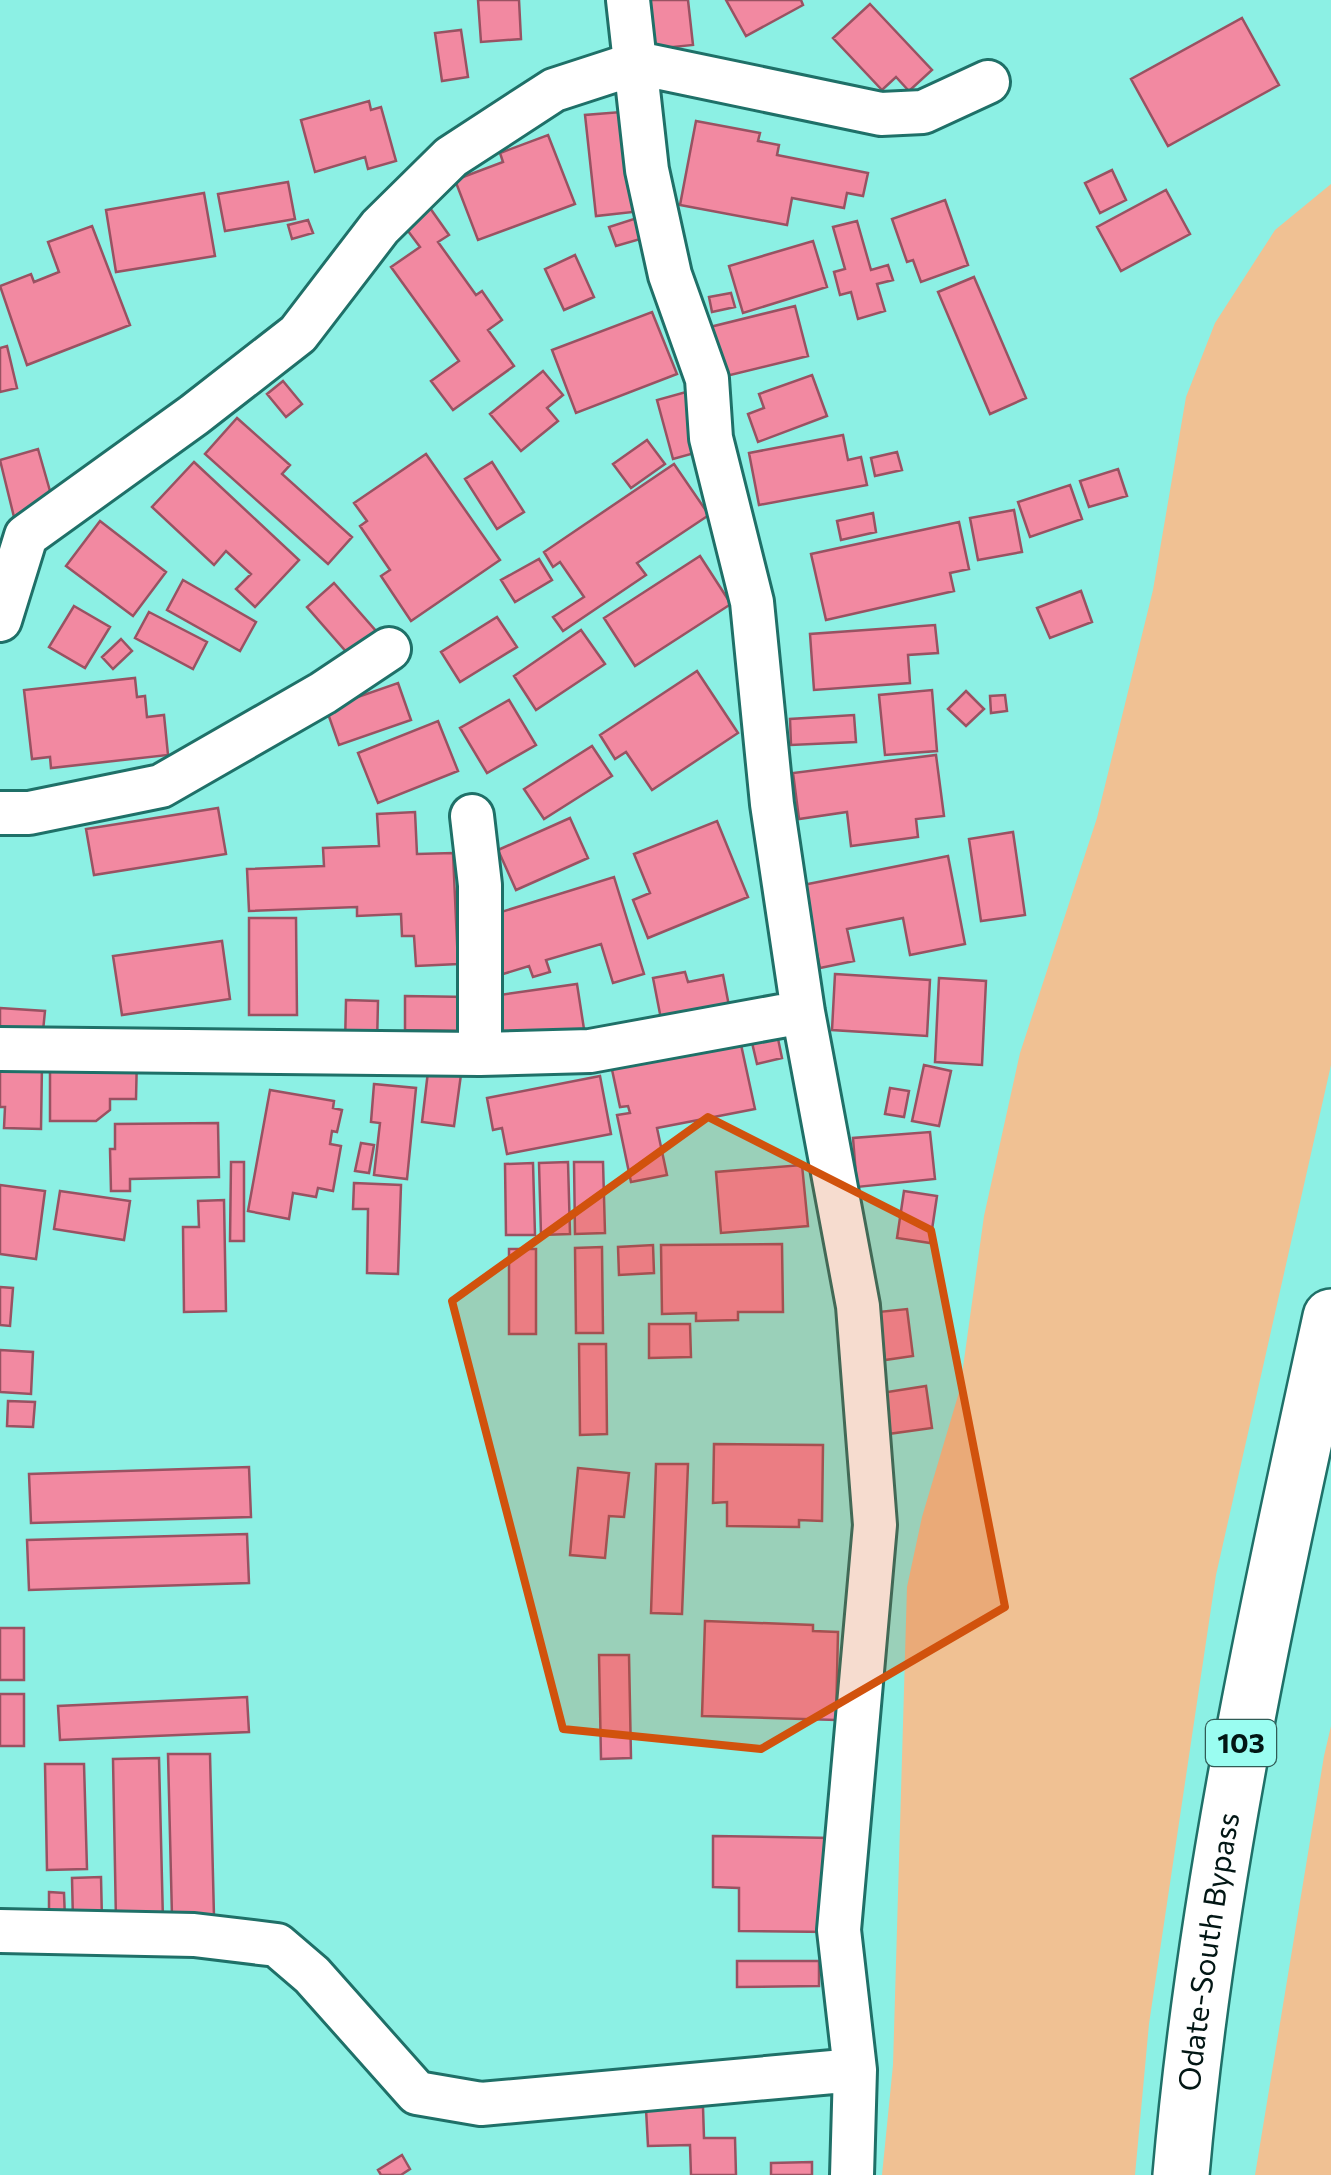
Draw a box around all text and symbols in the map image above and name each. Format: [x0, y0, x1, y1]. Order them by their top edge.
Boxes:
road number: 103 [1206, 1720, 1276, 1766]
street label: Odate-South Bypass [1168, 1809, 1245, 2093]

